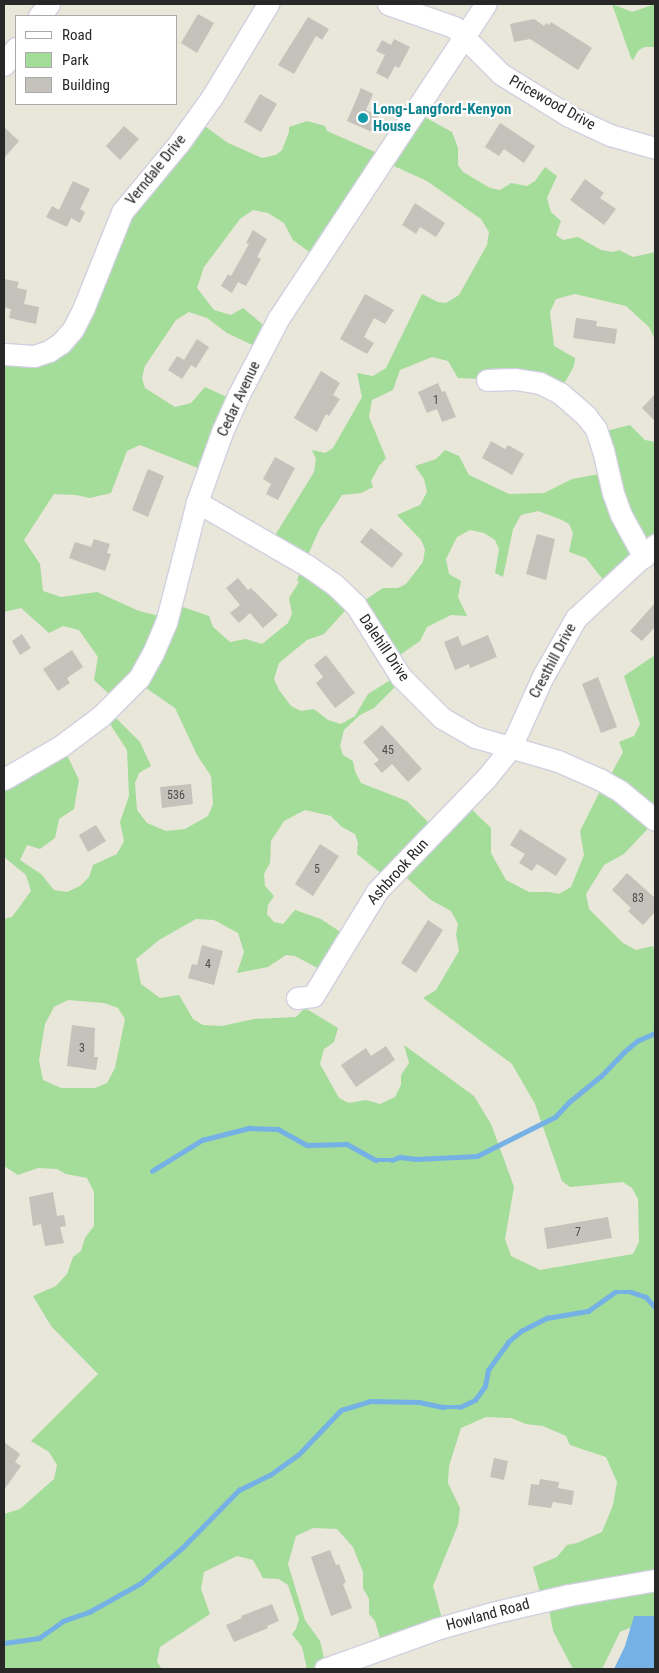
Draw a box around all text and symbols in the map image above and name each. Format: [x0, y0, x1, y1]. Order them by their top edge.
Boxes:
legend [15, 15, 178, 105]
text: Road [62, 26, 92, 44]
text: Park [62, 51, 89, 69]
street label: Pricewood Drive [506, 72, 598, 134]
text: Building [62, 76, 110, 94]
place label: Long-Langford-Kenyon House [373, 100, 511, 135]
marker: Long-Langford-Kenyon House [357, 112, 369, 124]
street label: Verndale Drive [122, 131, 190, 209]
street label: Cedar Avenue [214, 358, 264, 440]
house number: 1 [433, 394, 439, 408]
street label: Dalehill Drive [355, 611, 413, 685]
street label: Cresthill Drive [526, 620, 580, 702]
house number: 45 [382, 744, 394, 758]
house number: 536 [167, 789, 185, 803]
street label: Ashbrook Run [364, 835, 432, 909]
house number: 5 [314, 863, 320, 877]
house number: 83 [632, 892, 644, 906]
house number: 4 [205, 958, 211, 972]
house number: 3 [79, 1042, 85, 1056]
house number: 7 [575, 1226, 581, 1240]
street label: Howland Road [444, 1595, 532, 1635]

